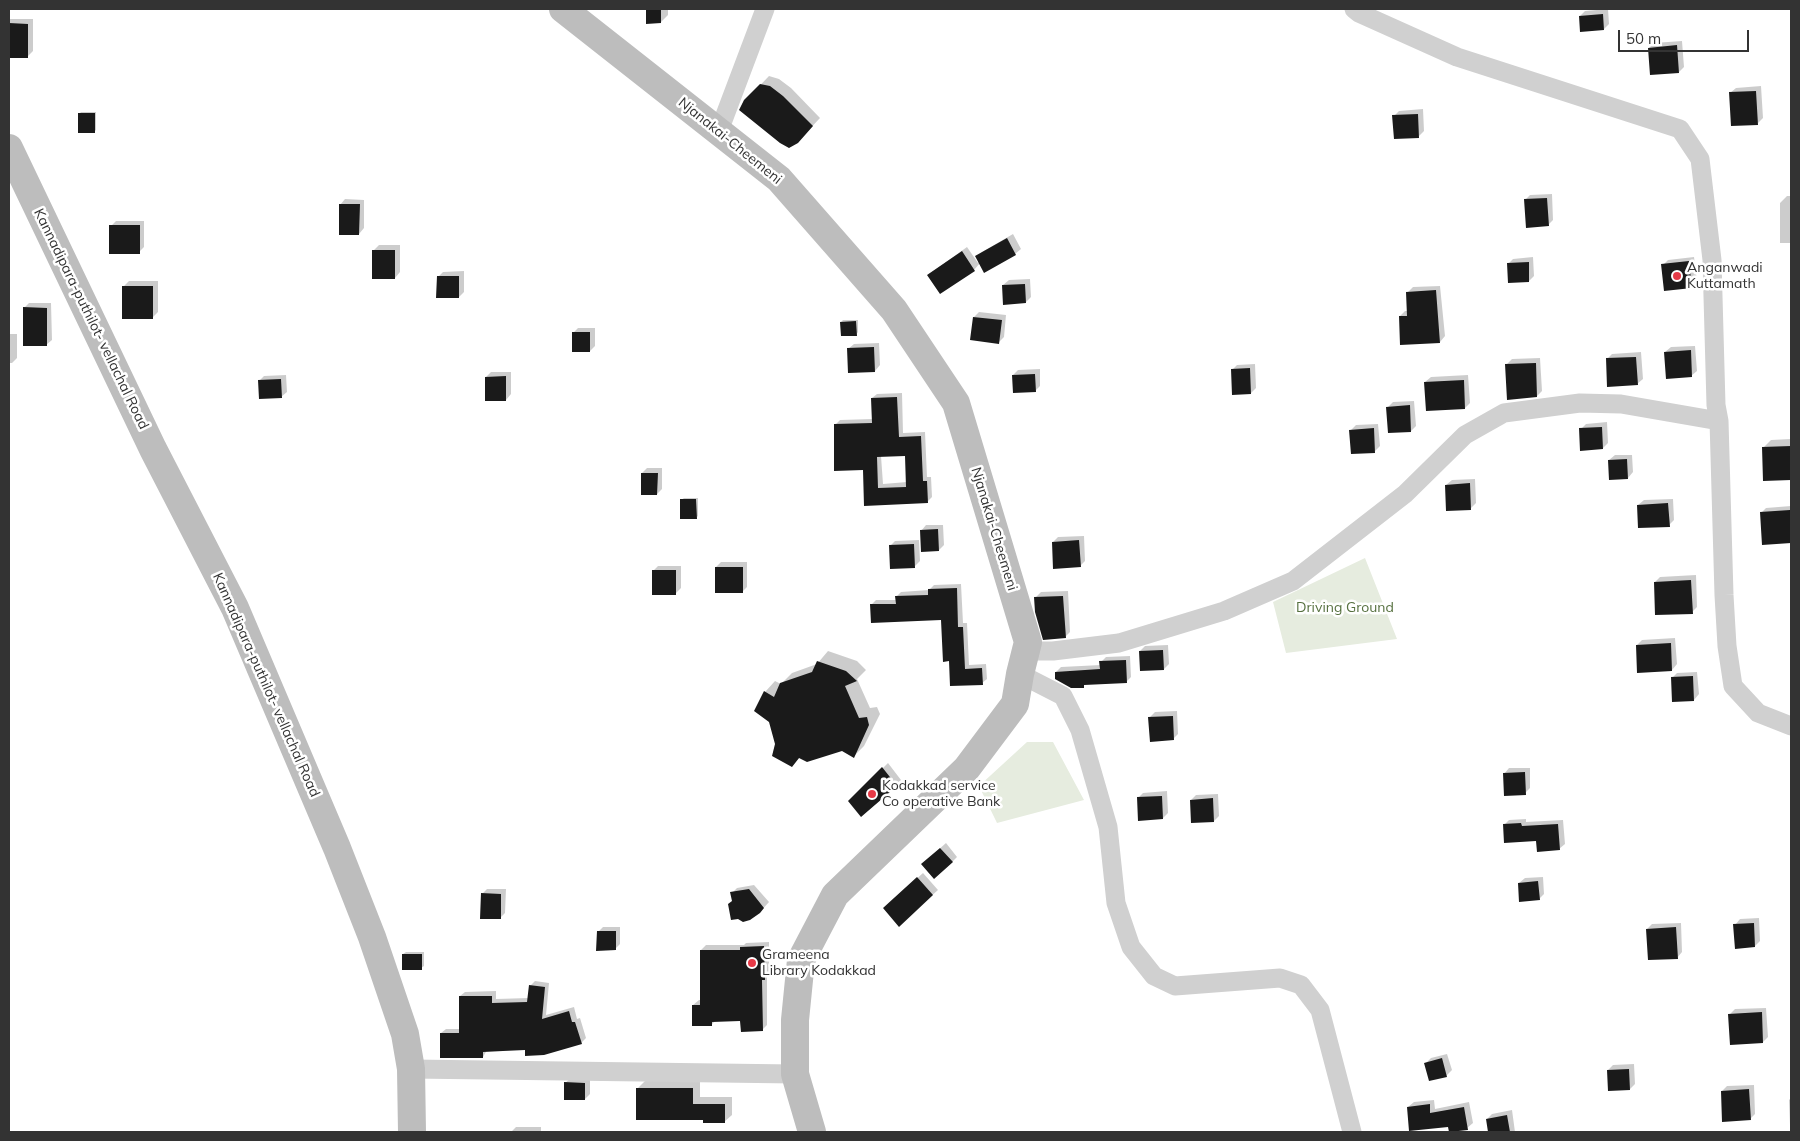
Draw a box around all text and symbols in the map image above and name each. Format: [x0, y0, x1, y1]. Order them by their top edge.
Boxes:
scale bar [1620, 20, 1751, 52]
text: 50 m [1626, 29, 1661, 48]
street label: Njanakai-Cheemeni [675, 94, 785, 188]
street label: Kannadipara-puthilot- vellachal Road [30, 206, 152, 432]
place label: Anganwadi Kuttamath [1687, 260, 1763, 292]
marker: Anganwadi Kuttamath [1671, 270, 1683, 282]
street label: Njanakai-Cheemeni [967, 465, 1021, 593]
street label: Kannadipara-puthilot- vellachal Road [209, 570, 323, 800]
park label: Driving Ground [1296, 600, 1394, 616]
place label: Kodakkad service Co operative Bank [882, 778, 1000, 810]
marker: Kodakkad service Co operative Bank [866, 788, 878, 800]
place label: Grameena Library Kodakkad [762, 947, 876, 980]
marker: Grameena Library Kodakkad [746, 957, 758, 969]

